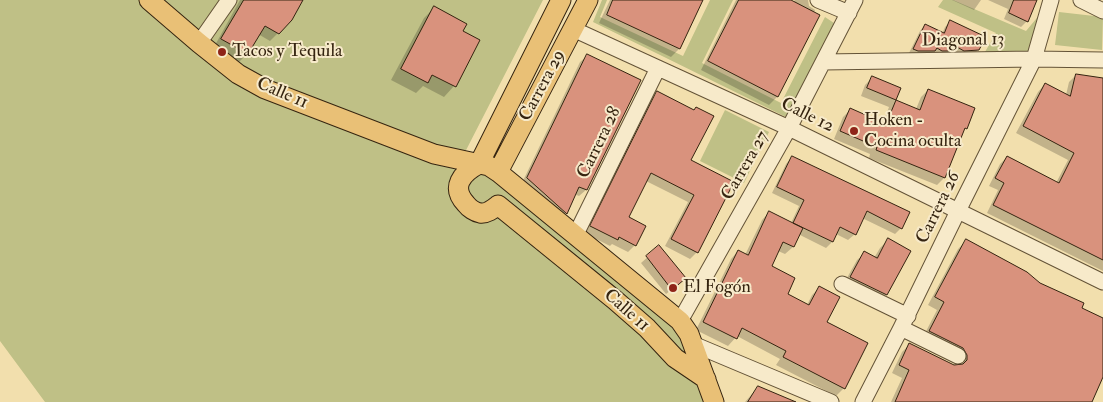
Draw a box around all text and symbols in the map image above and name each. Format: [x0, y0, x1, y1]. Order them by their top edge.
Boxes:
street label: Diagonal 13 [921, 29, 1005, 53]
place label: Tacos y Tequila [232, 41, 342, 63]
marker: Tacos y Tequila [216, 46, 228, 58]
street label: Carrera 29 [515, 47, 571, 125]
street label: Calle 11 [253, 74, 311, 114]
street label: Calle 12 [777, 94, 837, 138]
street label: Carrera 28 [573, 104, 627, 182]
place label: Hoken - Cocina oculta [864, 110, 961, 152]
marker: Hoken - Cocina oculta [848, 125, 860, 137]
street label: Carrera 27 [717, 127, 775, 205]
street label: Carrera 26 [912, 168, 966, 248]
place label: El Fogón [683, 277, 751, 299]
marker: El Fogón [667, 282, 679, 294]
street label: Calle 11 [599, 285, 653, 337]

